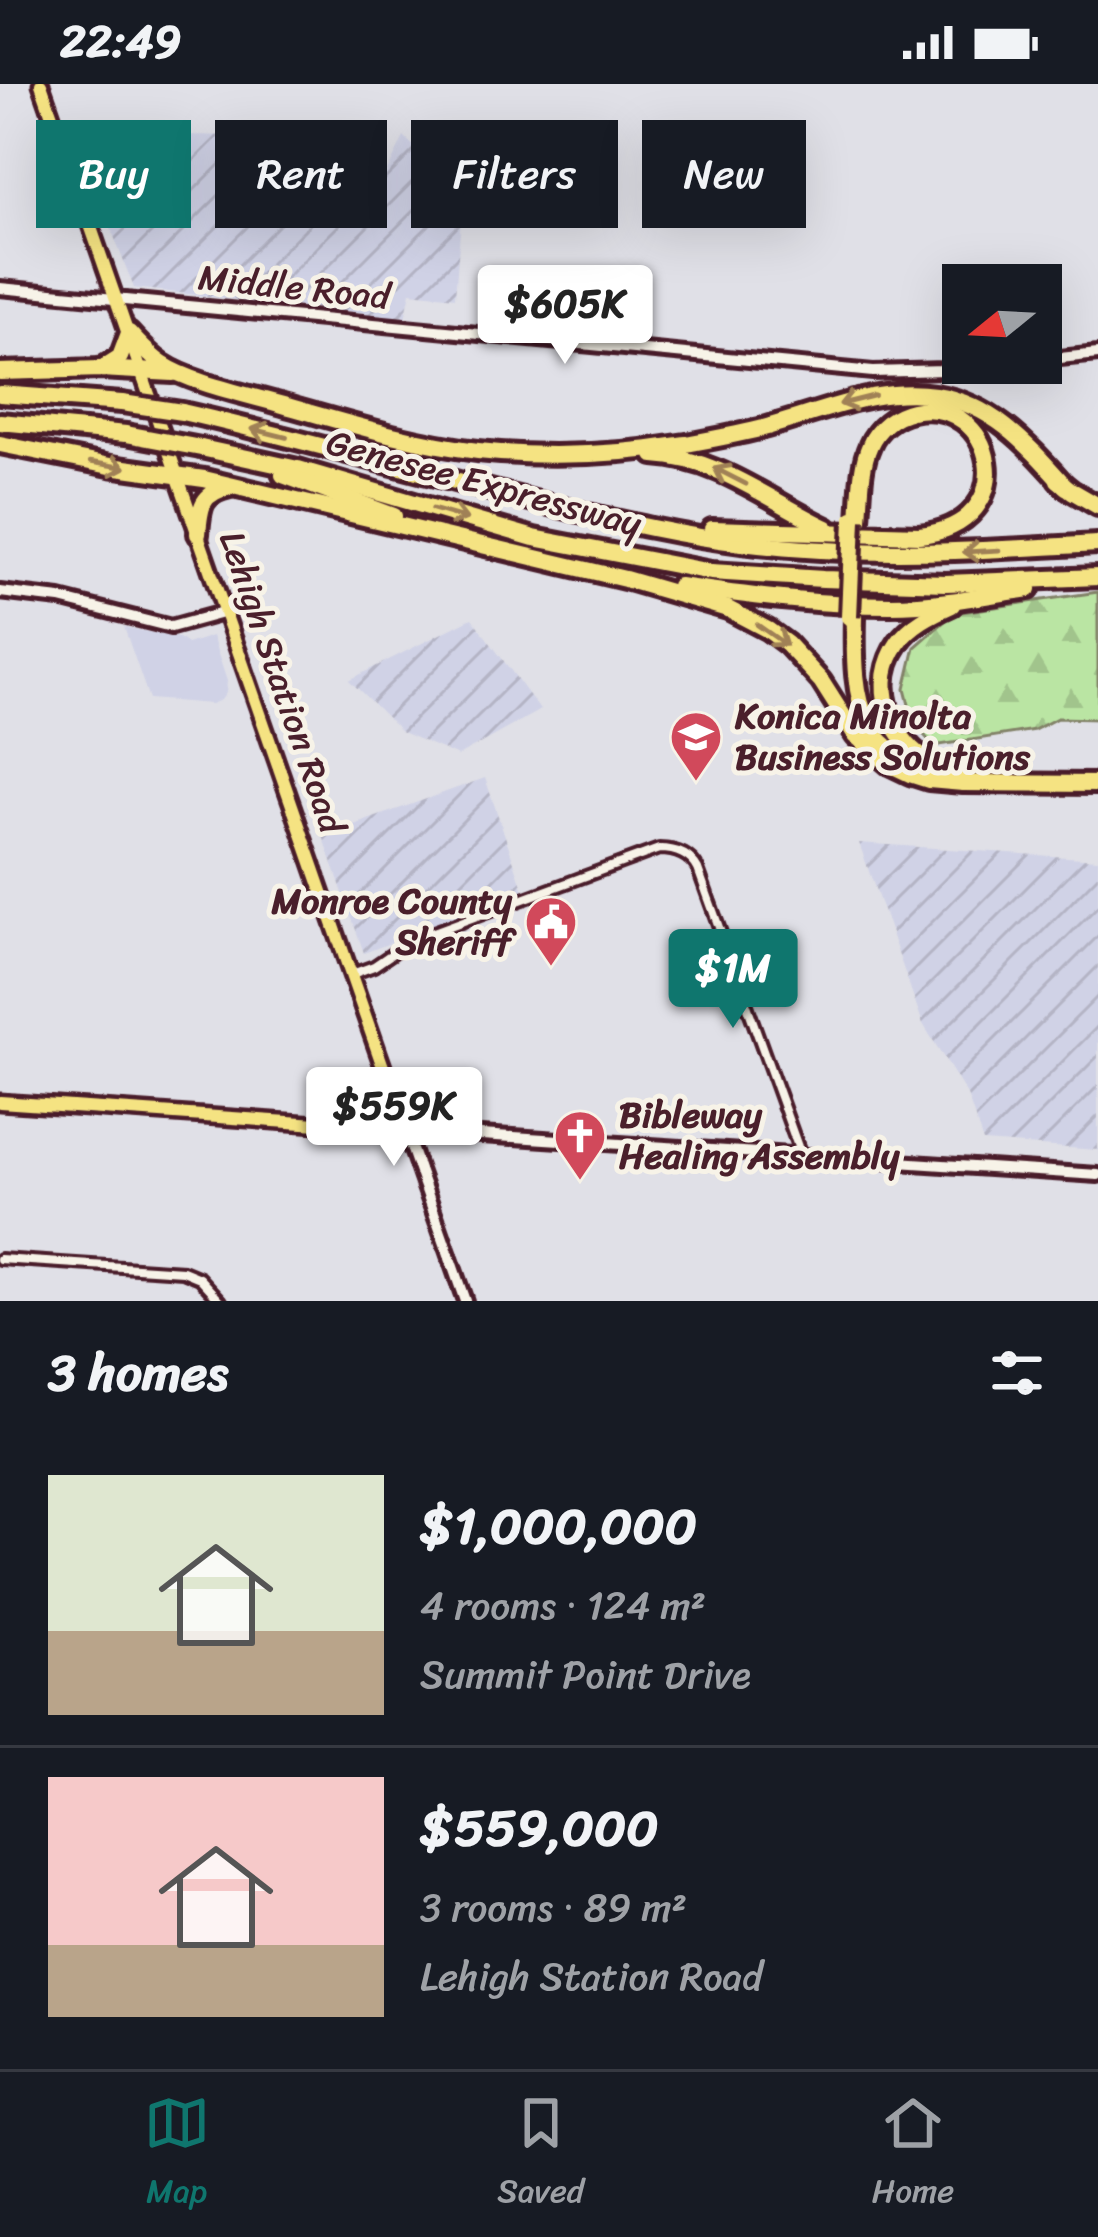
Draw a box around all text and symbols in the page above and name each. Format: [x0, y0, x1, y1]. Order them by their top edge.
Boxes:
text: 22:49 [60, 2, 181, 82]
chip: Buy [36, 120, 191, 228]
chip: Rent [215, 120, 387, 228]
chip: Filters [411, 120, 618, 228]
chip: New [642, 120, 806, 228]
street label: Middle Road [195, 245, 396, 329]
north arrow [942, 264, 1062, 384]
map controls [942, 264, 1062, 384]
pin: $605K [481, 265, 649, 367]
text: $605K [505, 269, 625, 338]
one-way arrow [839, 391, 877, 413]
street label: Genesee Expressway [319, 410, 649, 556]
one-way arrow [250, 420, 288, 442]
one-way arrow [87, 455, 126, 478]
one-way arrow [713, 464, 748, 487]
one-way arrow [430, 504, 468, 526]
street label: Lehigh Station Road [200, 522, 365, 845]
one-way arrow [962, 540, 1001, 563]
one-way arrow [755, 622, 788, 647]
place label: Konica Minolta Business Solutions [734, 684, 1031, 789]
school or university icon: Konica Minolta Business Solutions [668, 709, 724, 783]
place label: Monroe County Sheriff [271, 869, 517, 974]
public building icon: Monroe County Sheriff [523, 894, 579, 968]
pin: $1M [675, 929, 791, 1031]
text: $1M [696, 933, 770, 1002]
pin: $559K [310, 1067, 478, 1169]
text: $559K [333, 1071, 455, 1140]
place label: Bibleway Healing Assembly [619, 1083, 900, 1188]
church icon: Bibleway Healing Assembly [552, 1108, 608, 1182]
text: 3 homes [48, 1328, 228, 1418]
icon: filters [984, 1340, 1050, 1406]
text: $1,000,000 [420, 1481, 697, 1571]
icon: home [144, 1523, 288, 1667]
text: 4 rooms · 124 m² [420, 1571, 706, 1640]
text: Summit Point Drive [420, 1640, 751, 1709]
text: $559,000 [420, 1783, 658, 1873]
icon: home [144, 1825, 288, 1969]
text: 3 rooms · 89 m² [420, 1873, 687, 1942]
text: Lehigh Station Road [420, 1942, 763, 2011]
tab: Map [144, 2090, 210, 2220]
tab: Saved [497, 2090, 584, 2220]
tab: Home [872, 2090, 954, 2220]

